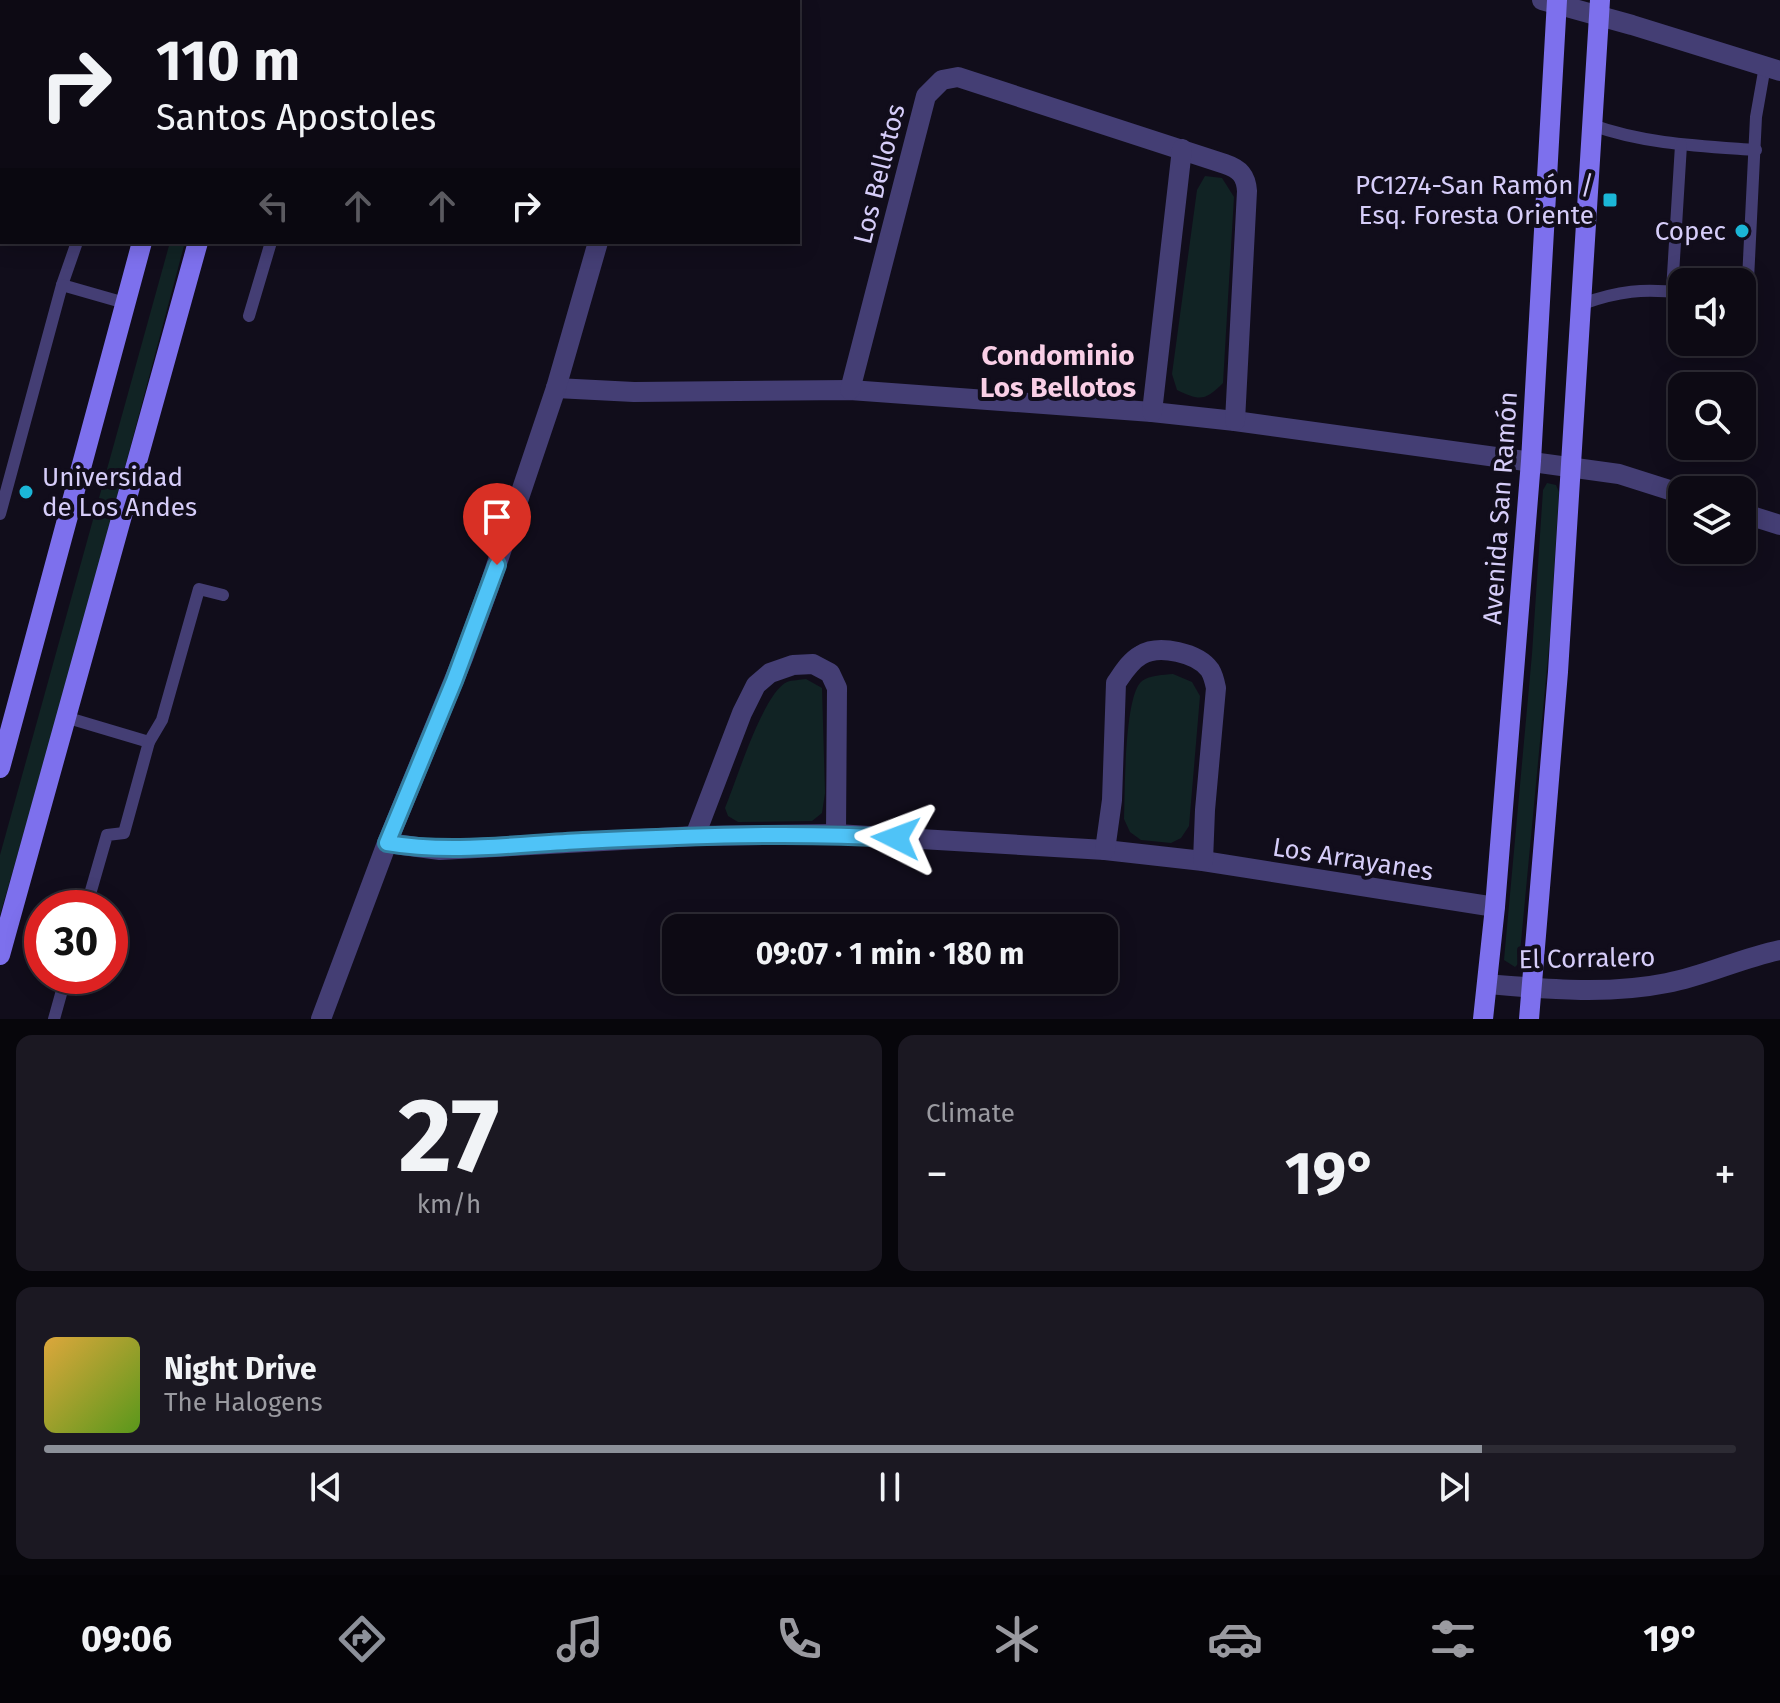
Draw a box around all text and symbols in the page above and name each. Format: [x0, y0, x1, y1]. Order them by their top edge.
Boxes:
text: 110 m [156, 28, 300, 95]
icon: right [24, 32, 128, 136]
text: Santos Apostoles [156, 96, 436, 140]
street label: Los Bellotos [847, 101, 912, 247]
place label: PC1274-San Ramón / Esq. Foresta Oriente [1355, 170, 1594, 231]
icon: left [252, 184, 296, 228]
icon: ahead [336, 184, 380, 228]
icon: ahead [420, 184, 464, 228]
icon: right [504, 184, 548, 228]
marker: PC1274-San Ramón / Esq. Foresta Oriente [1601, 191, 1619, 209]
place label: Copec [1655, 216, 1726, 247]
marker: Copec [1733, 222, 1751, 240]
map controls [1668, 268, 1756, 564]
button: sound [1668, 268, 1756, 356]
district label: Condominio Los Bellotos [980, 339, 1136, 404]
button: search [1668, 372, 1756, 460]
street label: Avenida San Ramón [1477, 390, 1524, 626]
place label: Universidad de Los Andes [42, 462, 197, 523]
button: layers [1668, 476, 1756, 564]
marker: Universidad de Los Andes [17, 483, 35, 501]
pin [463, 483, 531, 565]
icon: arrive [475, 495, 519, 539]
position arrow [854, 796, 938, 880]
street label: Los Arrayanes [1270, 831, 1436, 888]
speed limit sign: 30 [24, 890, 128, 994]
text: 09:07 · 1 min · 180 m [756, 936, 1024, 972]
street label: El Corralero [1518, 942, 1656, 975]
text: 27 [398, 1074, 500, 1199]
text: Climate [926, 1098, 1015, 1129]
text: 19° [1285, 1138, 1377, 1210]
text: − [926, 1148, 948, 1201]
text: + [1714, 1148, 1736, 1201]
text: km/h [417, 1189, 481, 1220]
text: Night Drive [164, 1351, 317, 1387]
text: The Halogens [164, 1387, 323, 1418]
icon: previous [304, 1465, 348, 1509]
icon: pause [868, 1465, 912, 1509]
icon: next [1432, 1465, 1476, 1509]
icon: directions [334, 1611, 390, 1667]
icon: music [552, 1611, 608, 1667]
icon: phone [771, 1611, 827, 1667]
icon: climate [989, 1611, 1045, 1667]
icon: car [1207, 1611, 1263, 1667]
icon: filters [1425, 1611, 1481, 1667]
text: 09:06 [81, 1617, 172, 1661]
text: 19° [1643, 1617, 1699, 1661]

